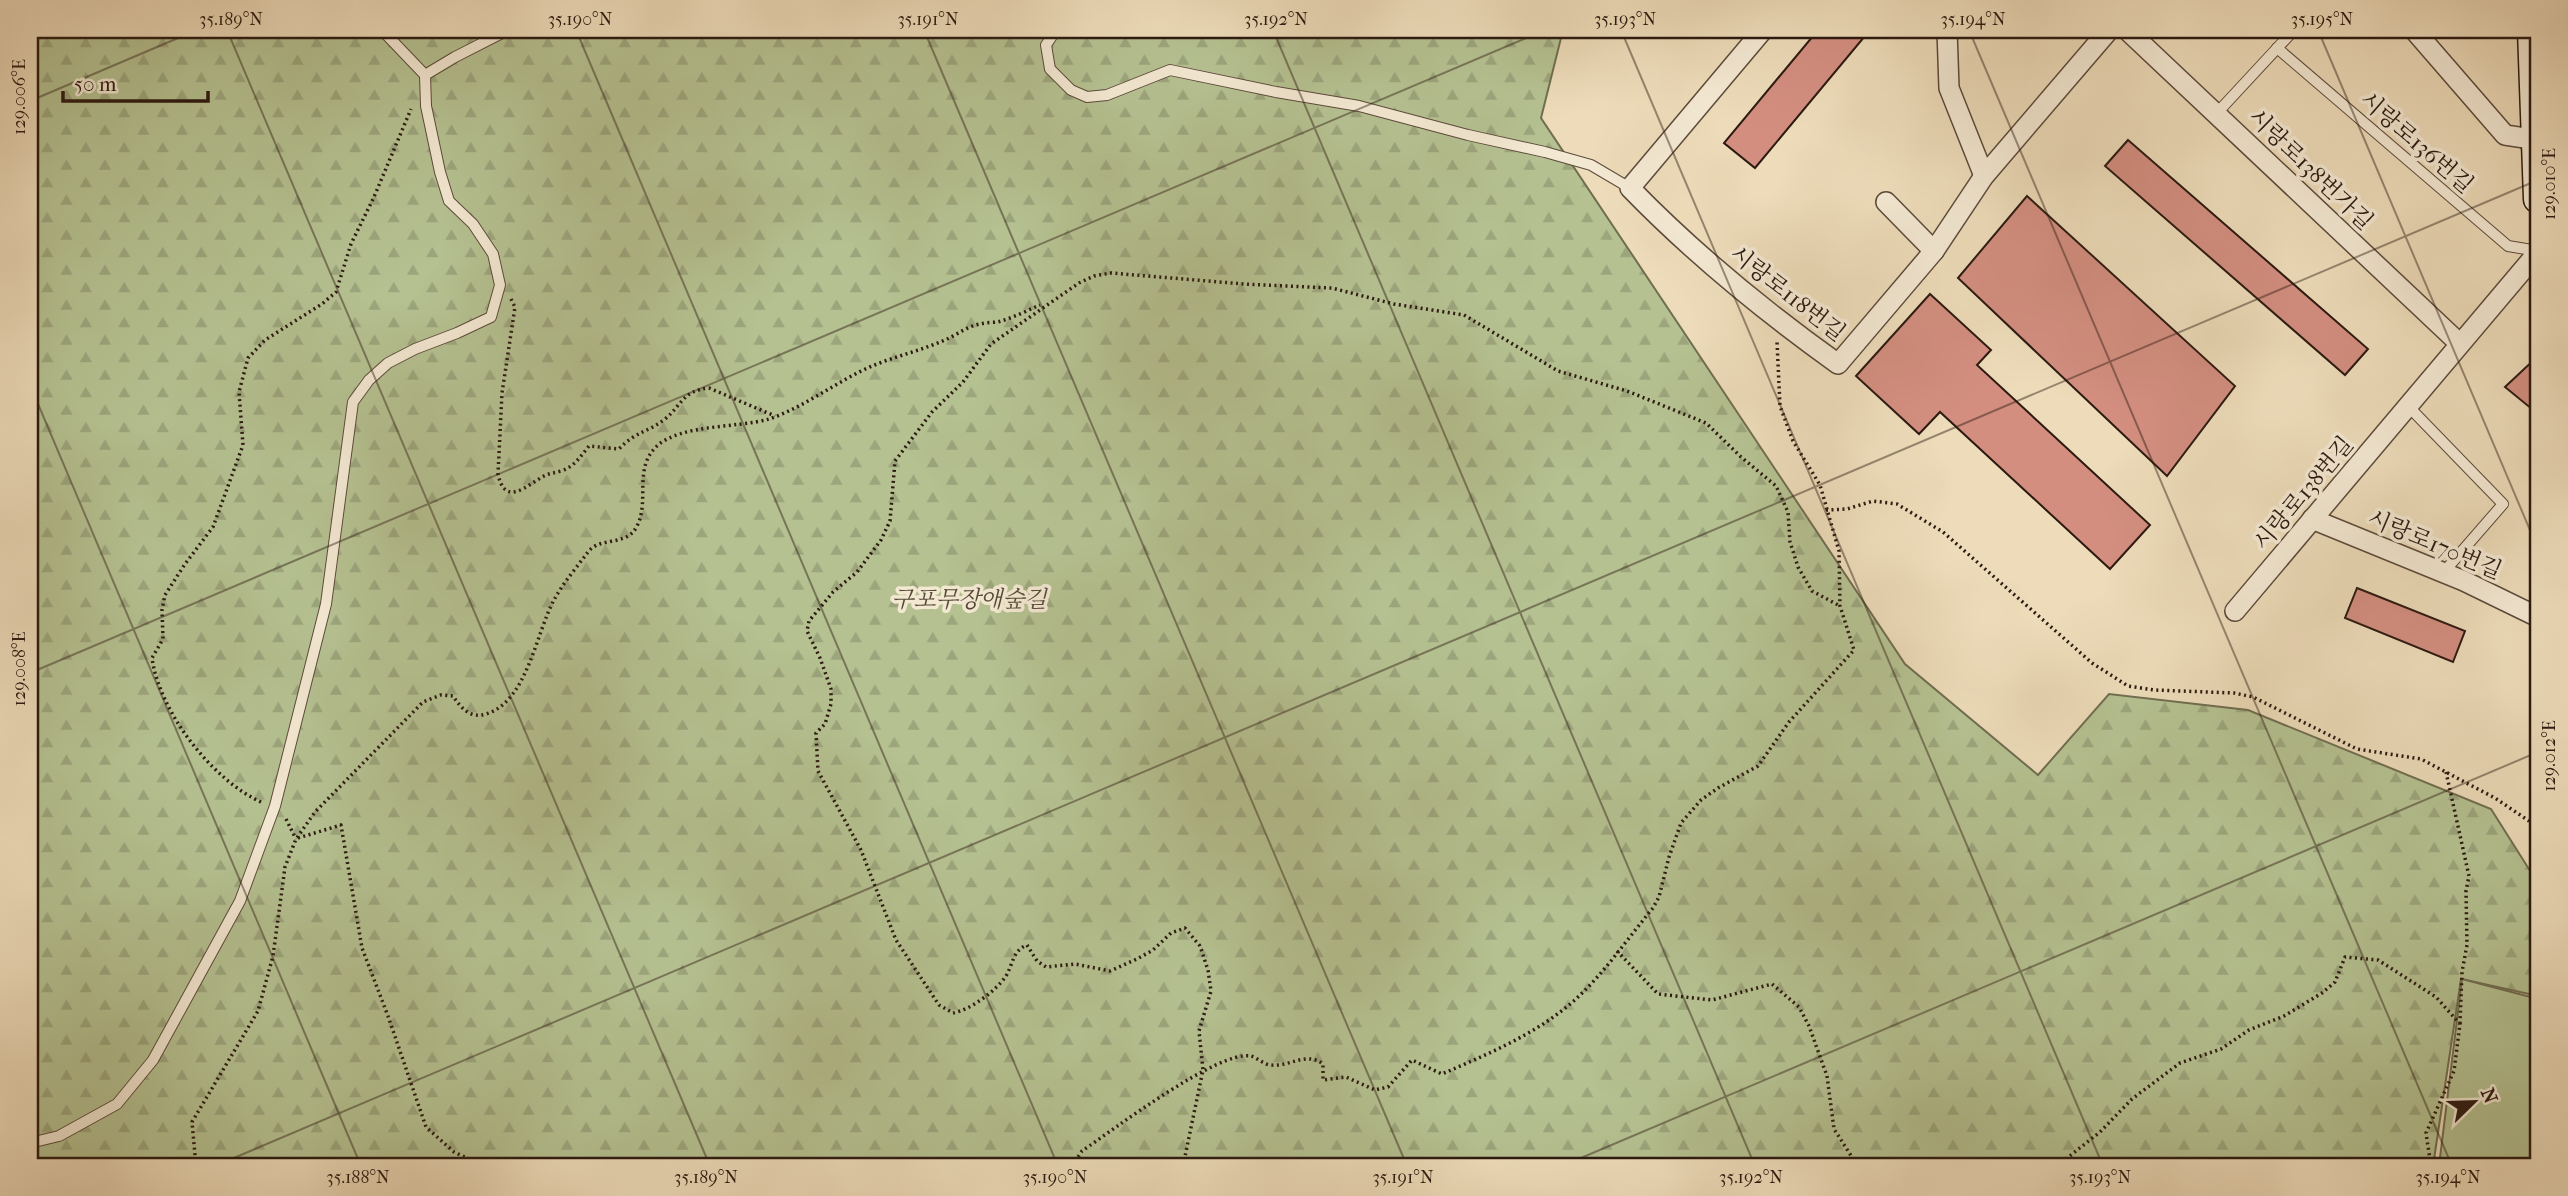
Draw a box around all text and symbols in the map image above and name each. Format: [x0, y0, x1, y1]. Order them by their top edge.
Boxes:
text: 35.189°N [199, 9, 263, 30]
text: 35.190°N [548, 9, 613, 30]
text: 35.191°N [897, 9, 959, 30]
text: 35.192°N [1244, 9, 1308, 30]
text: 35.193°N [1594, 9, 1656, 30]
text: 35.194°N [1940, 9, 2006, 30]
text: 35.195°N [2291, 9, 2354, 30]
text: 129.006°E [9, 59, 30, 135]
scale bar [63, 60, 208, 104]
text: 50 m [74, 72, 117, 96]
street label: 시랑로136번길 [2355, 86, 2479, 199]
street label: 시랑로138번가길 [2243, 103, 2378, 236]
text: 129.010°E [2539, 148, 2560, 220]
street label: 시랑로118번길 [1725, 240, 1851, 347]
street label: 시랑로138번길 [2248, 431, 2359, 556]
street label: 시랑로170번길 [2364, 504, 2506, 585]
park label: 구포무장애숲길 [891, 586, 1049, 613]
text: 129.008°E [9, 631, 30, 707]
text: 129.012°E [2539, 720, 2560, 792]
north arrow [2438, 1066, 2508, 1136]
text: N [2476, 1085, 2502, 1107]
text: 35.188°N [326, 1167, 390, 1188]
text: 35.189°N [674, 1167, 738, 1188]
text: 35.190°N [1023, 1167, 1088, 1188]
text: 35.191°N [1372, 1167, 1434, 1188]
text: 35.192°N [1719, 1167, 1783, 1188]
text: 35.193°N [2069, 1167, 2131, 1188]
text: 35.194°N [2415, 1167, 2481, 1188]

